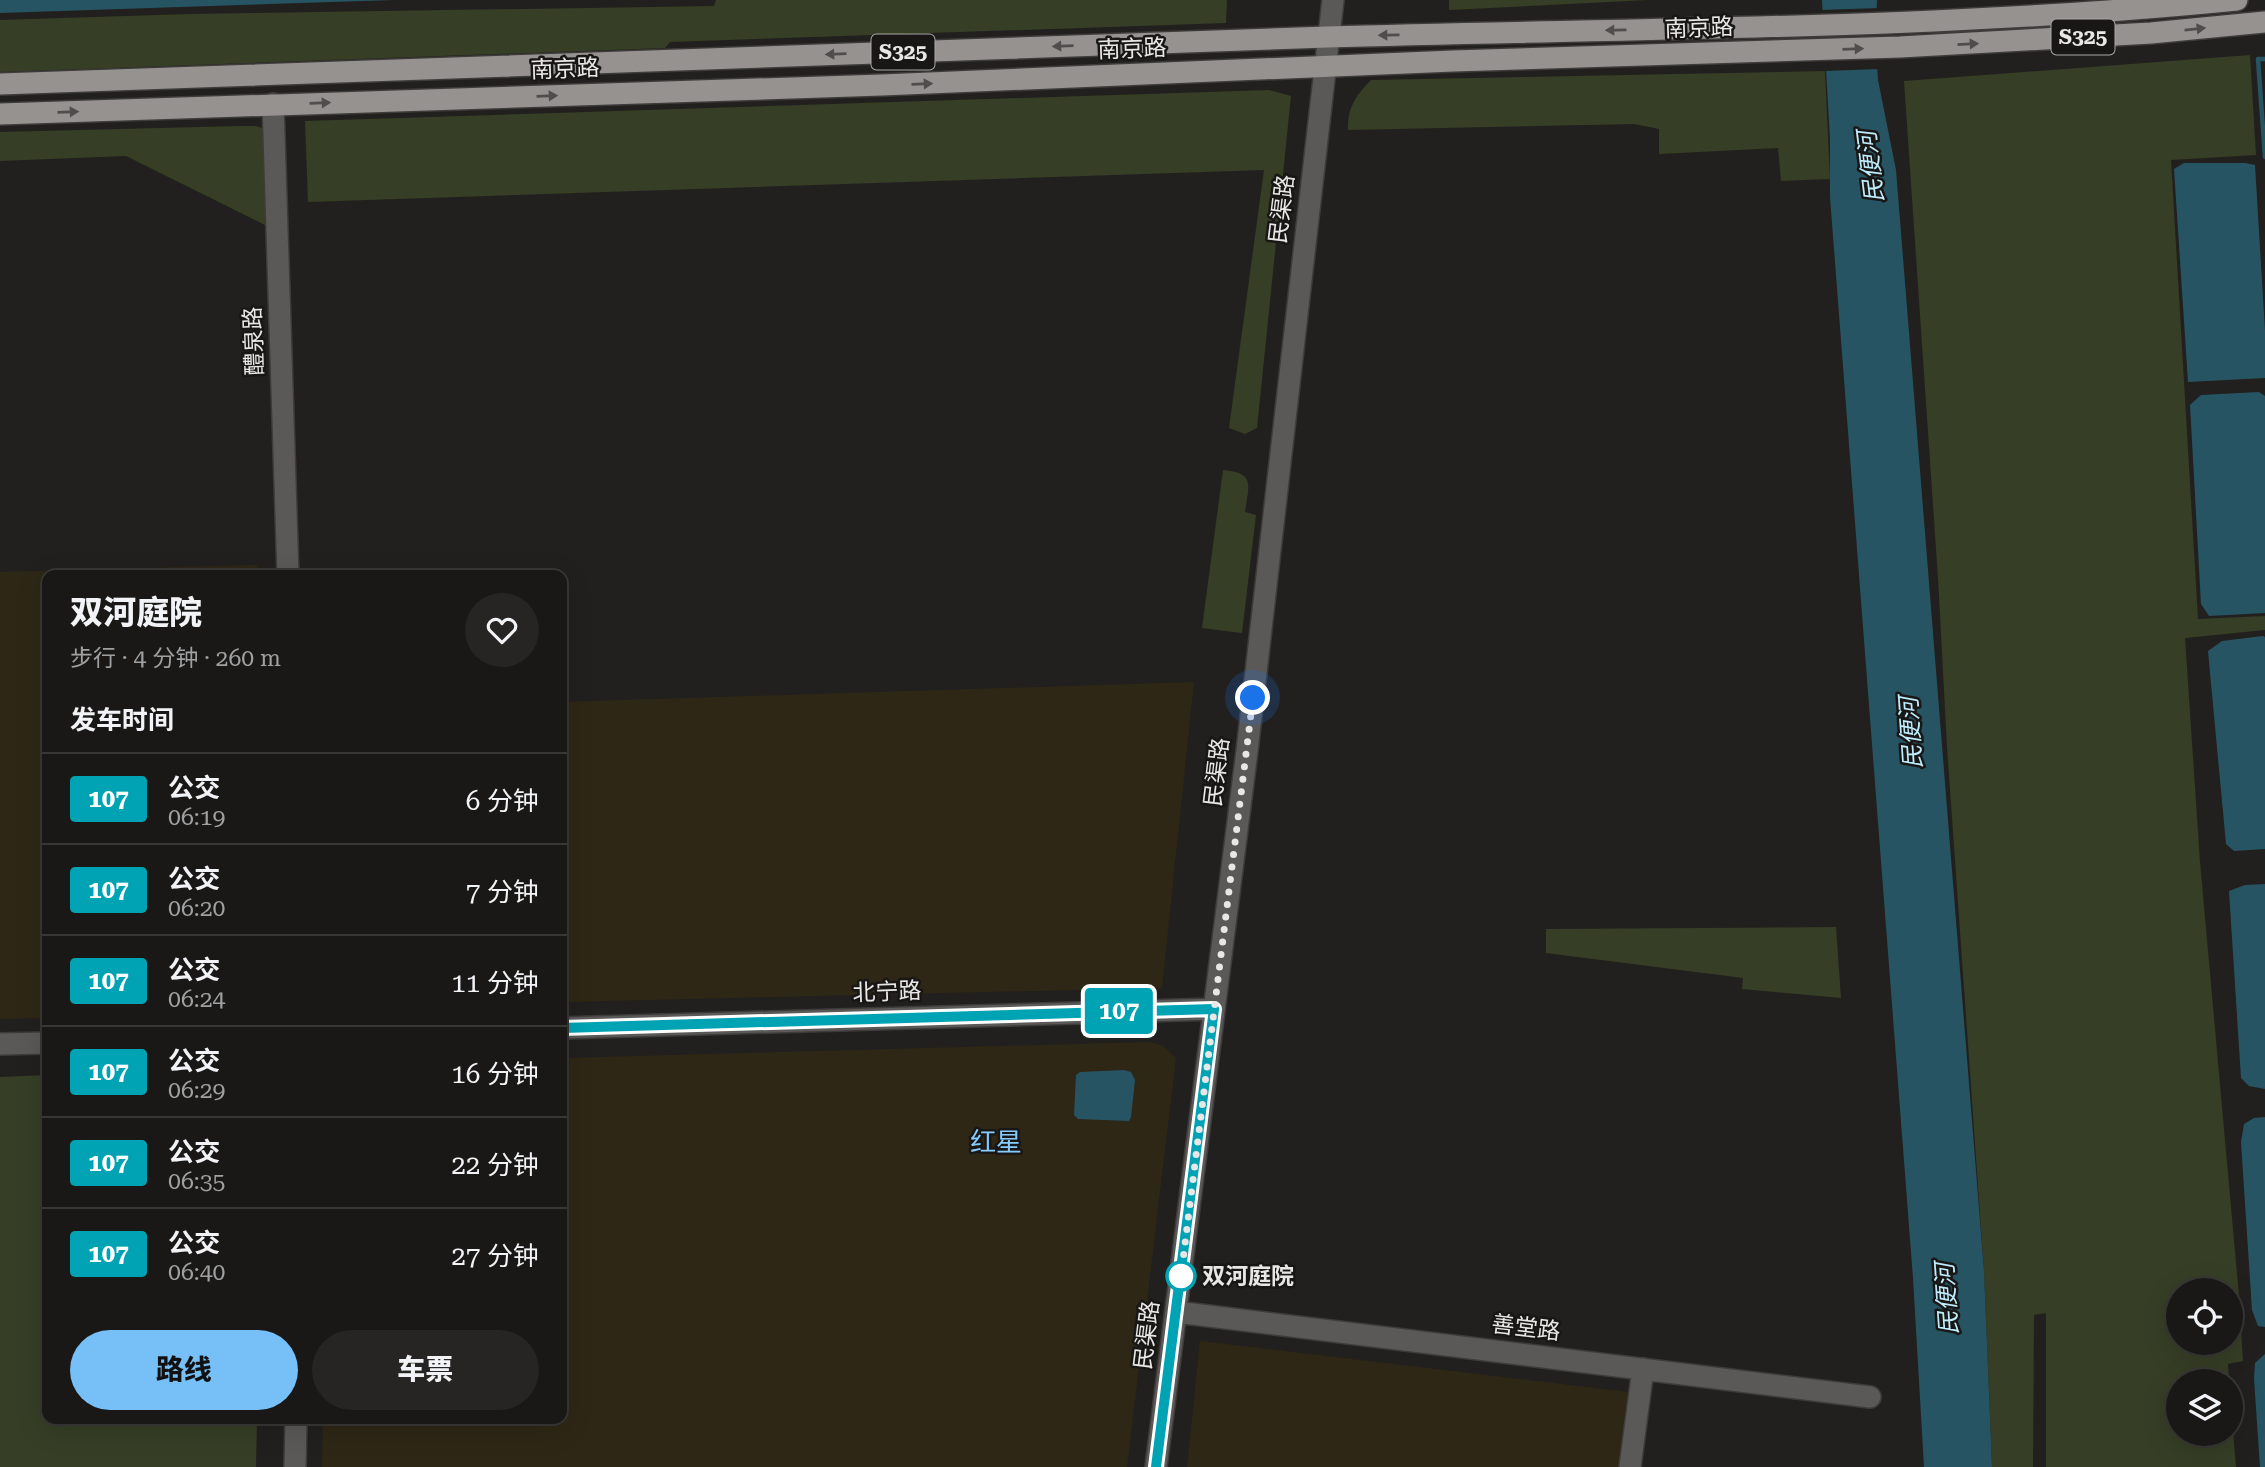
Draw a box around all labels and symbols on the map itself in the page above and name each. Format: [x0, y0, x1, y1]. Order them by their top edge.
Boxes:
street label: 南京路 [1664, 13, 1734, 43]
road number: S325 [2052, 20, 2114, 54]
one-way arrow [2184, 23, 2206, 34]
one-way arrow [1605, 24, 1627, 36]
one-way arrow [1378, 30, 1400, 41]
road number: S325 [872, 34, 934, 70]
street label: 南京路 [1097, 34, 1167, 64]
one-way arrow [1957, 38, 1979, 49]
one-way arrow [1052, 41, 1074, 52]
one-way arrow [1842, 44, 1864, 55]
one-way arrow [825, 49, 847, 60]
street label: 南京路 [530, 54, 600, 84]
one-way arrow [911, 78, 933, 89]
one-way arrow [537, 90, 559, 101]
one-way arrow [309, 97, 331, 109]
one-way arrow [57, 106, 79, 118]
water label: 民便河 [1852, 126, 1889, 204]
street label: 民渠路 [1264, 173, 1300, 245]
street label: 醴泉路 [239, 306, 269, 376]
your location [1235, 680, 1270, 715]
water label: 民便河 [1894, 692, 1927, 770]
street label: 民渠路 [1199, 736, 1235, 808]
street label: 北宁路 [852, 977, 922, 1007]
line badge: 107 [1079, 988, 1159, 1034]
district label: 红星 [970, 1127, 1022, 1157]
water label: 民便河 [1930, 1258, 1963, 1336]
marker: 双河庭院 [1166, 1261, 1196, 1291]
place label: 双河庭院 [1202, 1263, 1294, 1290]
street label: 民渠路 [1129, 1299, 1165, 1371]
street label: 善堂路 [1490, 1310, 1562, 1346]

